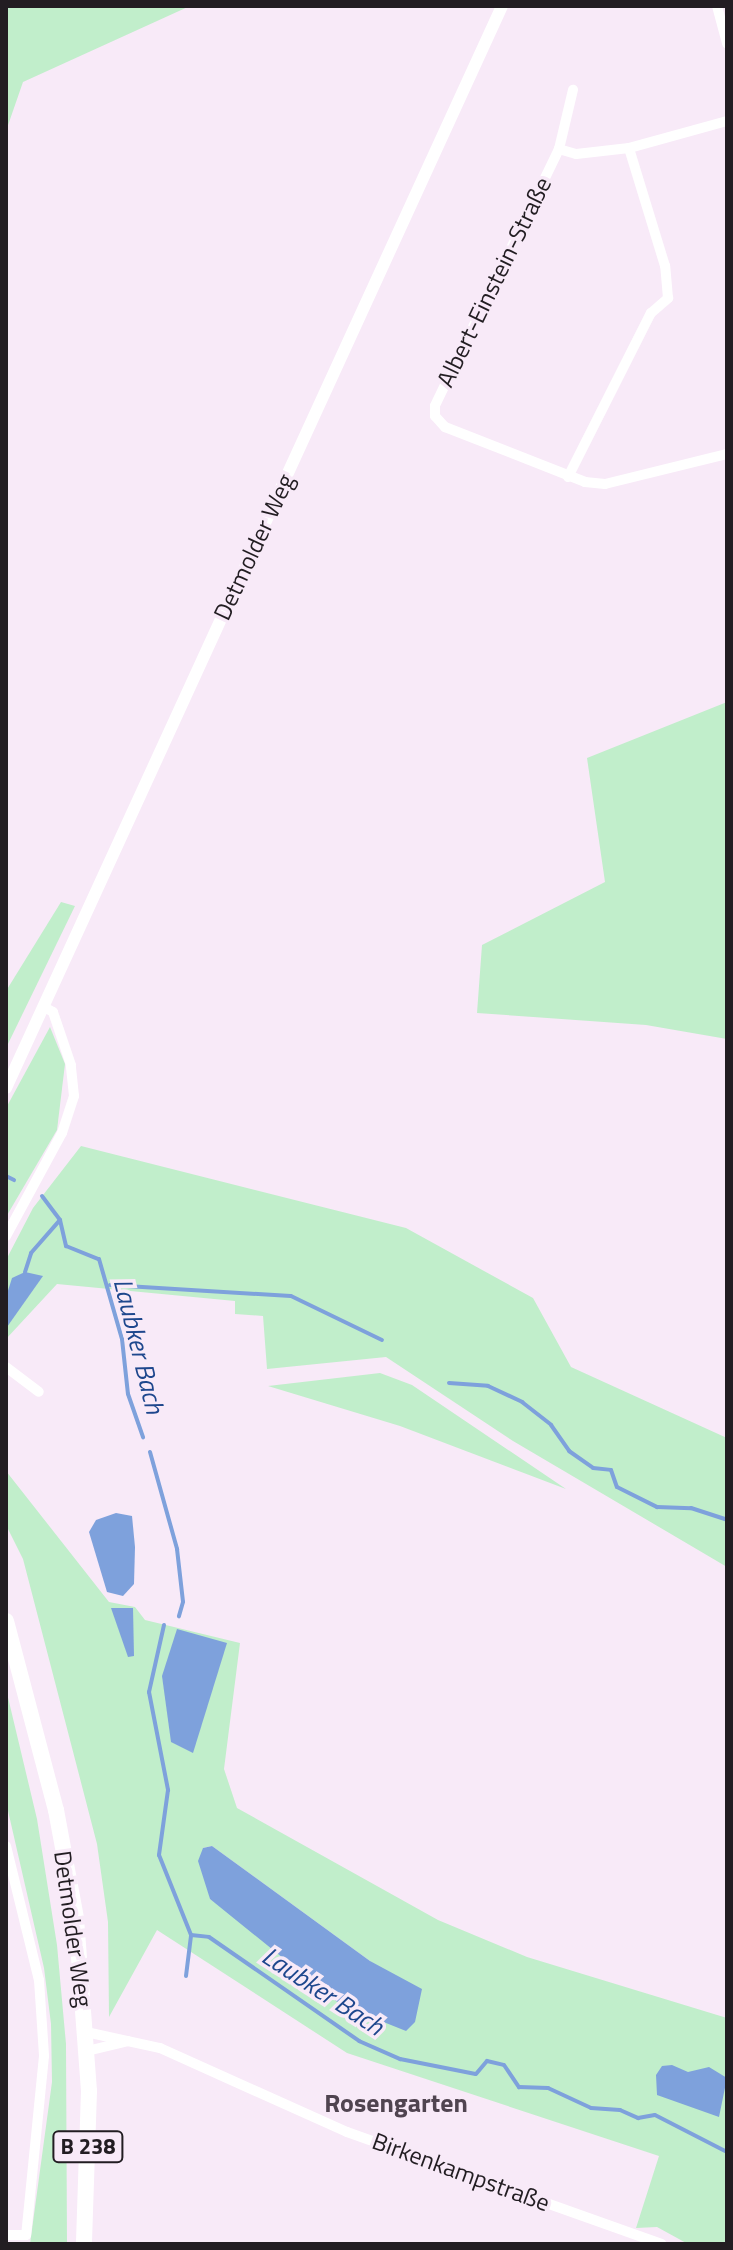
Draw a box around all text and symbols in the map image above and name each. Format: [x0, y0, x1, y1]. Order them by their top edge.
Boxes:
street label: Albert-Einstein-Straße [431, 172, 557, 392]
street label: Detmolder Weg [208, 469, 300, 625]
water label: Laubker Bach [107, 1275, 171, 1417]
street label: Detmolder Weg [48, 1849, 98, 2009]
water label: Laubker Bach [256, 1940, 390, 2042]
district label: Rosengarten [324, 2087, 468, 2119]
street label: Birkenkampstraße [368, 2127, 554, 2217]
road number: B 238 [52, 2129, 124, 2165]

